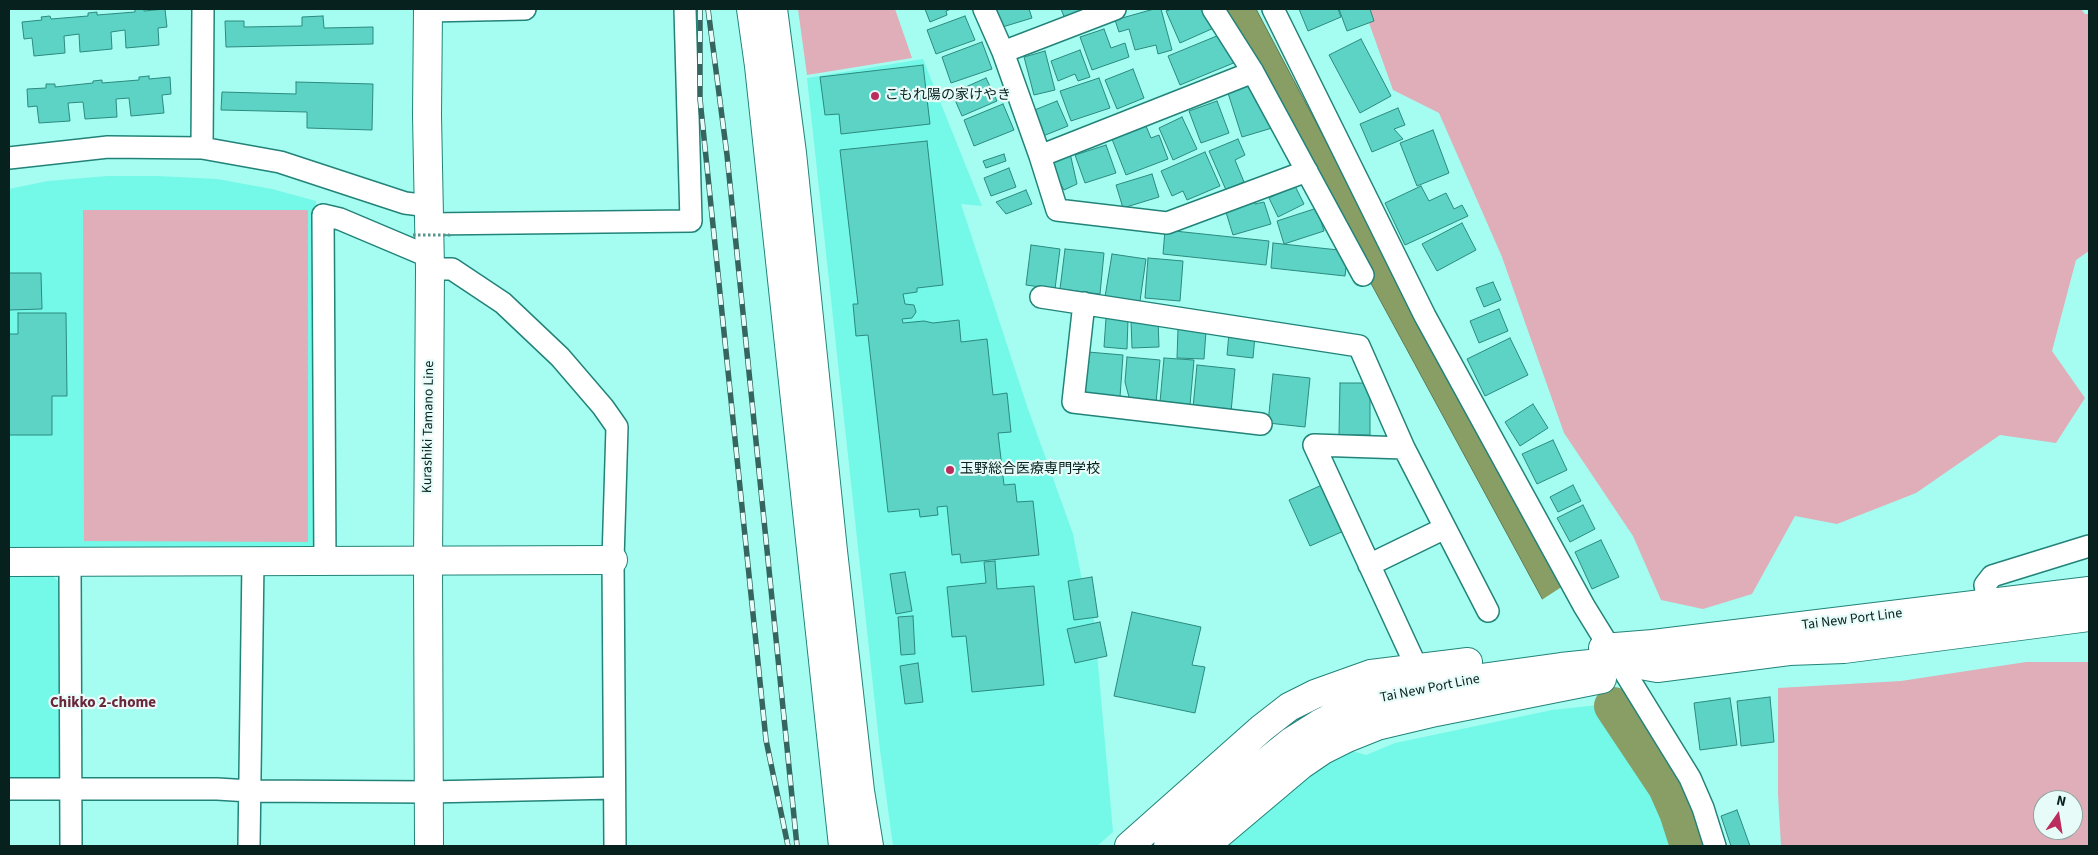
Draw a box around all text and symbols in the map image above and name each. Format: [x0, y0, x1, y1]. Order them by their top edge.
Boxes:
place label: こもれ陽の家けやき [885, 88, 1011, 104]
marker: こもれ陽の家けやき [869, 90, 881, 102]
street label: Kurashiki Tamano Line [419, 361, 439, 493]
place label: 玉野総合医療専門学校 [960, 462, 1100, 478]
marker: 玉野総合医療専門学校 [944, 464, 956, 476]
street label: Tai New Port Line [1801, 605, 1903, 635]
street label: Tai New Port Line [1379, 671, 1481, 707]
district label: Chikko 2-chome [50, 695, 156, 713]
north arrow [2033, 790, 2083, 840]
text: N [2054, 791, 2068, 812]

